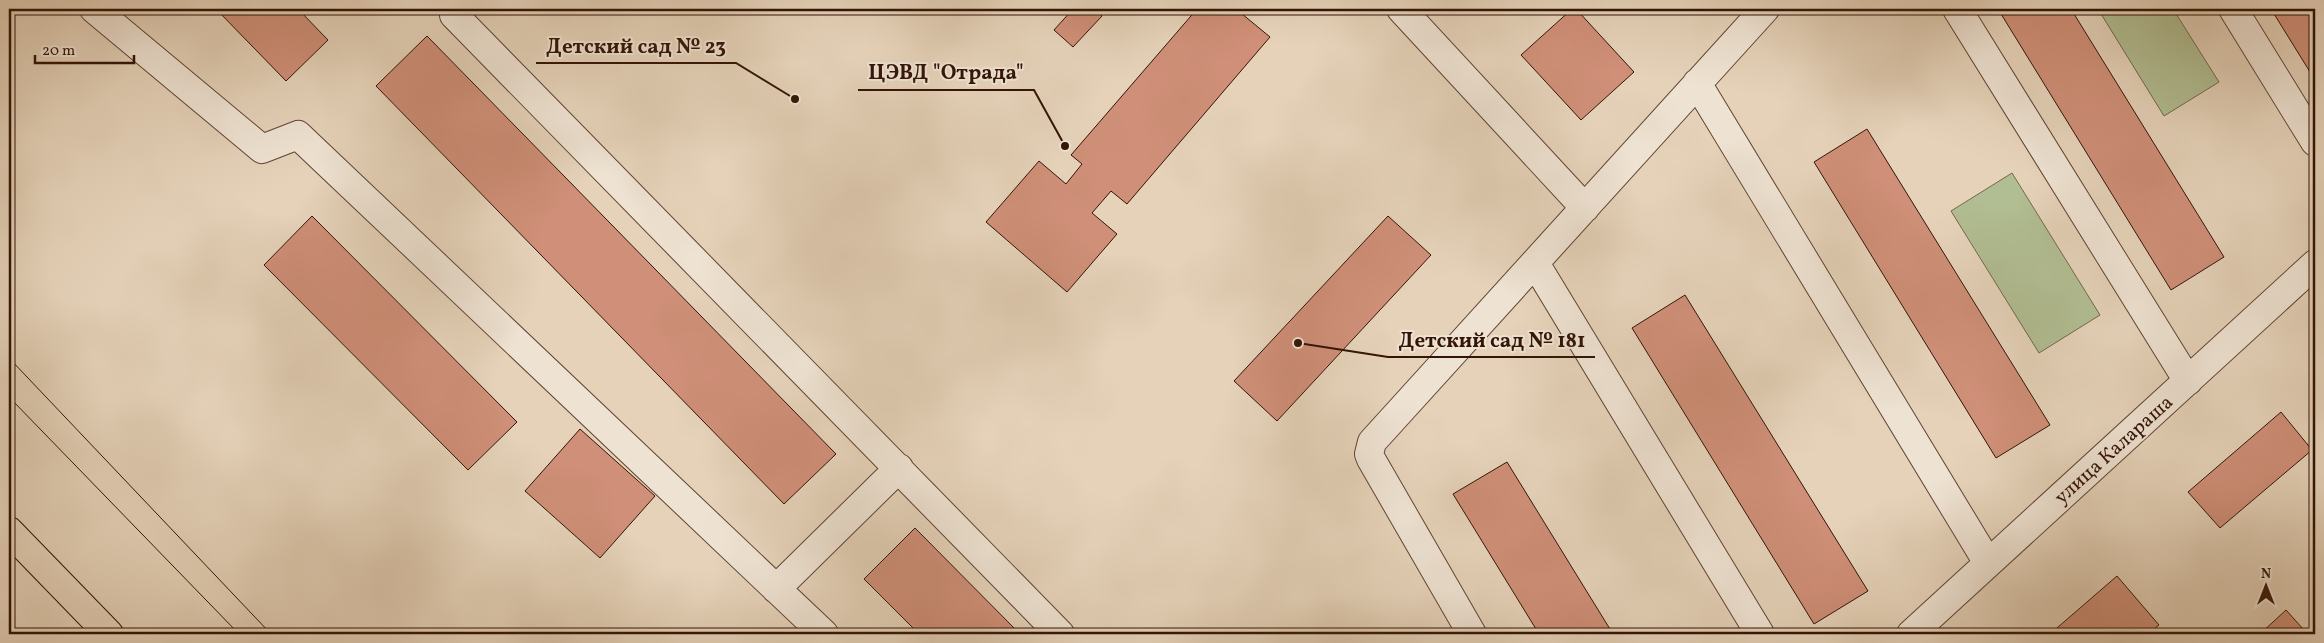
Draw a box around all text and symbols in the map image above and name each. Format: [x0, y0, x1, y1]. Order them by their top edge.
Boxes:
callout: Детский сад № 23 [536, 27, 736, 63]
scale bar [35, 32, 134, 64]
text: Детский сад № 23 [546, 33, 726, 62]
text: 20 m [42, 41, 75, 62]
callout: ЦЭВД "Отрада" [858, 54, 1034, 90]
text: ЦЭВД "Отрада" [868, 59, 1024, 88]
callout: Детский сад № 181 [1388, 321, 1595, 357]
text: Детский сад № 181 [1398, 327, 1586, 356]
street label: улица Калараша [2049, 389, 2180, 512]
north arrow [2242, 560, 2292, 610]
text: N [2261, 565, 2271, 584]

